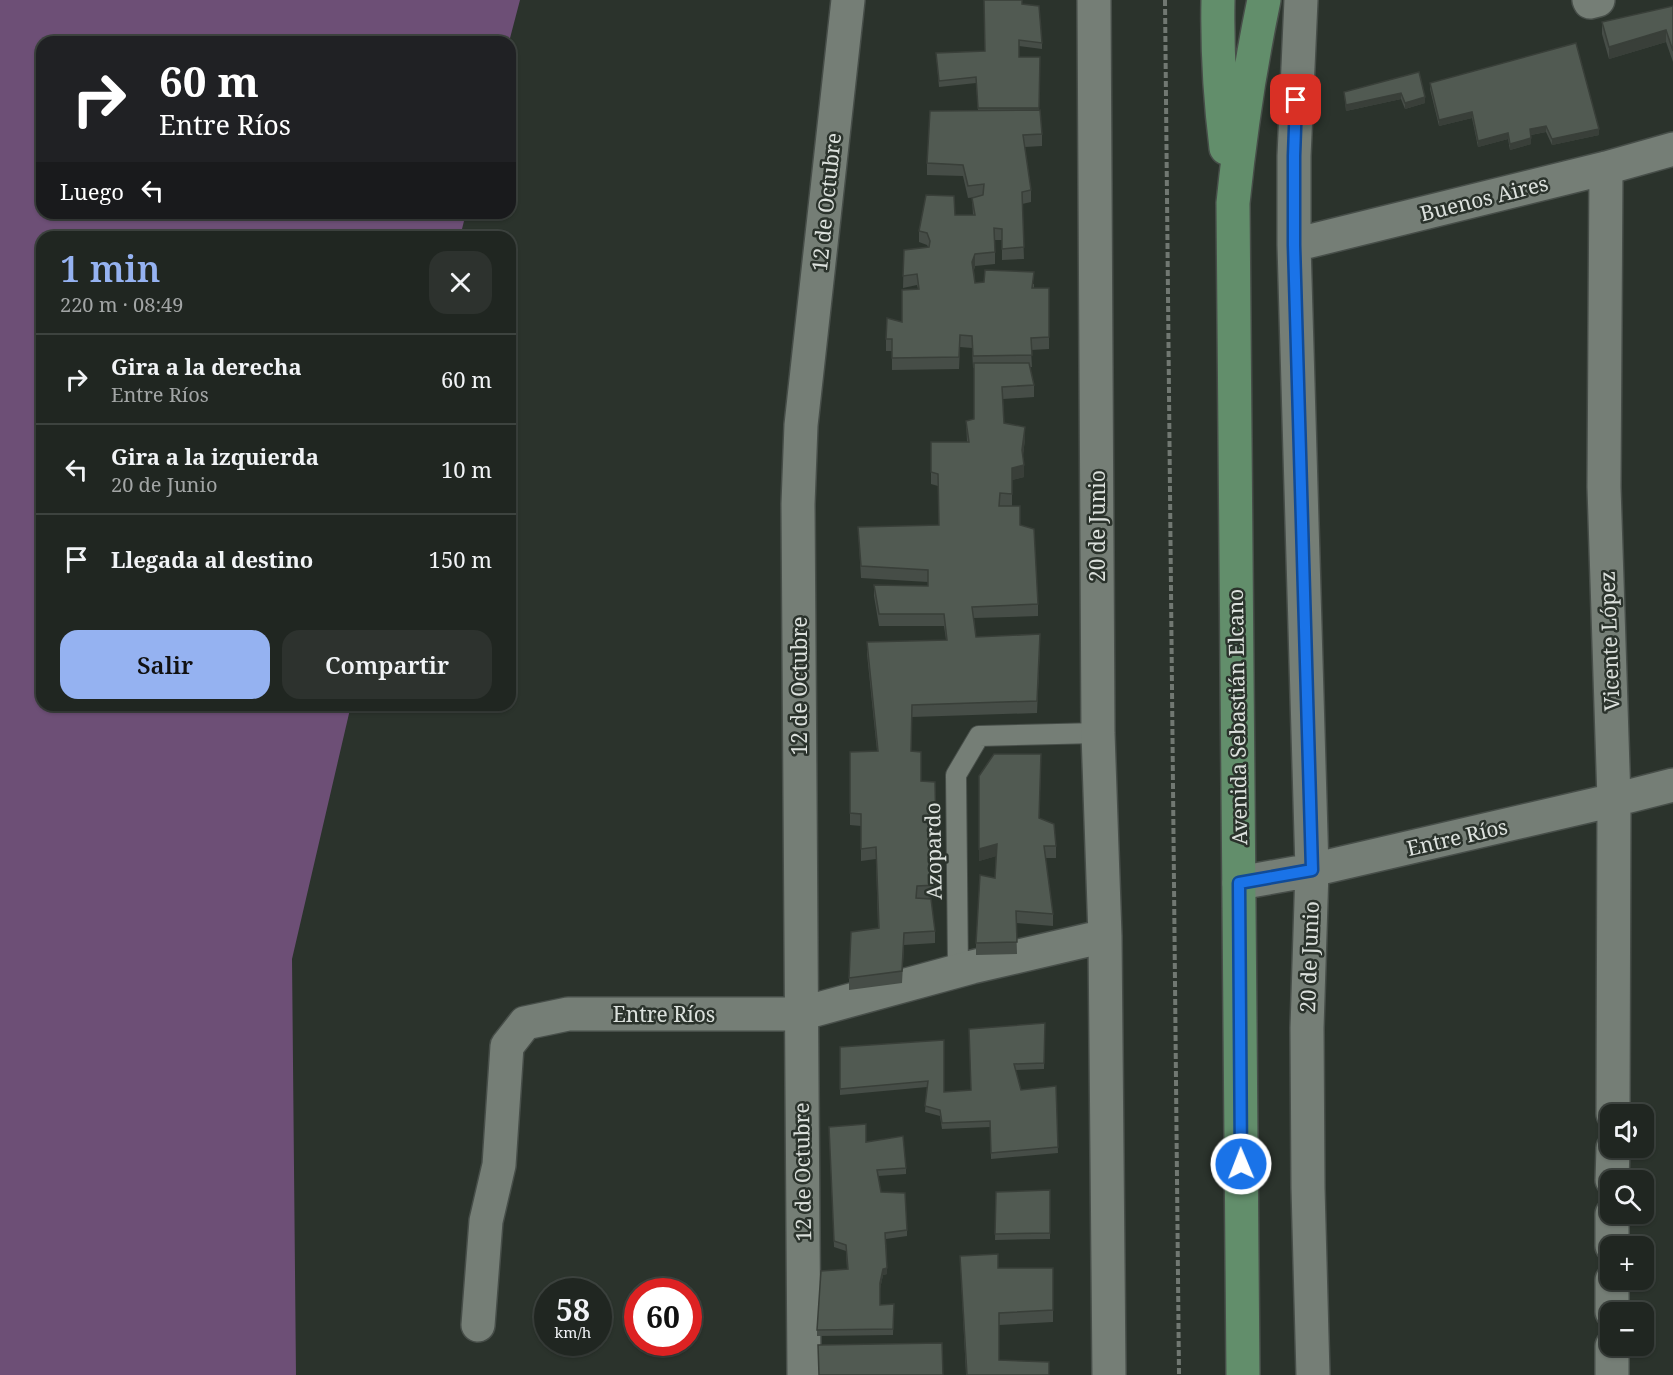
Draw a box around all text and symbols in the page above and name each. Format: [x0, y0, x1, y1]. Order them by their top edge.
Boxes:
text: 60 m [159, 52, 259, 109]
icon: right [60, 60, 138, 138]
pin [1270, 74, 1321, 125]
icon: arrive [1279, 83, 1312, 116]
text: Entre Ríos [159, 106, 291, 143]
street label: 12 de Octubre [805, 131, 847, 273]
street label: Buenos Aires [1417, 169, 1551, 227]
icon: left [136, 174, 169, 207]
text: Luego [60, 176, 124, 206]
text: 1 min [60, 244, 161, 293]
button: close [429, 251, 492, 314]
text: 220 m · 08:49 [60, 291, 183, 318]
text: Gira a la derecha [111, 351, 302, 381]
icon: right [60, 363, 93, 396]
text: 60 m [441, 364, 492, 394]
text: Entre Ríos [111, 381, 209, 408]
text: Gira a la izquierda [111, 441, 319, 471]
icon: left [60, 453, 93, 486]
text: 10 m [441, 454, 492, 484]
street label: 20 de Junio [1083, 470, 1111, 582]
text: 20 de Junio [111, 471, 217, 498]
icon: arrive [60, 543, 93, 576]
text: Llegada al destino [111, 544, 313, 574]
text: 150 m [429, 544, 492, 574]
street label: Vicente López [1593, 570, 1625, 712]
street label: Avenida Sebastián Elcano [1221, 588, 1253, 846]
street label: 12 de Octubre [785, 616, 813, 756]
button: Salir [60, 630, 270, 699]
button: Compartir [282, 630, 492, 699]
street label: Azopardo [918, 802, 948, 900]
street label: Entre Ríos [1404, 812, 1510, 862]
street label: 20 de Junio [1293, 901, 1325, 1013]
street label: Entre Ríos [613, 1000, 715, 1028]
street label: 12 de Octubre [787, 1102, 817, 1242]
map controls [1600, 1104, 1654, 1356]
button: sound [1600, 1104, 1654, 1158]
position arrow [1209, 1132, 1273, 1196]
button: search [1600, 1170, 1654, 1224]
button: + [1600, 1236, 1654, 1290]
speed limit sign: 60 [624, 1278, 702, 1356]
text: 58 [556, 1289, 590, 1330]
button: − [1600, 1302, 1654, 1356]
text: km/h [555, 1322, 591, 1342]

